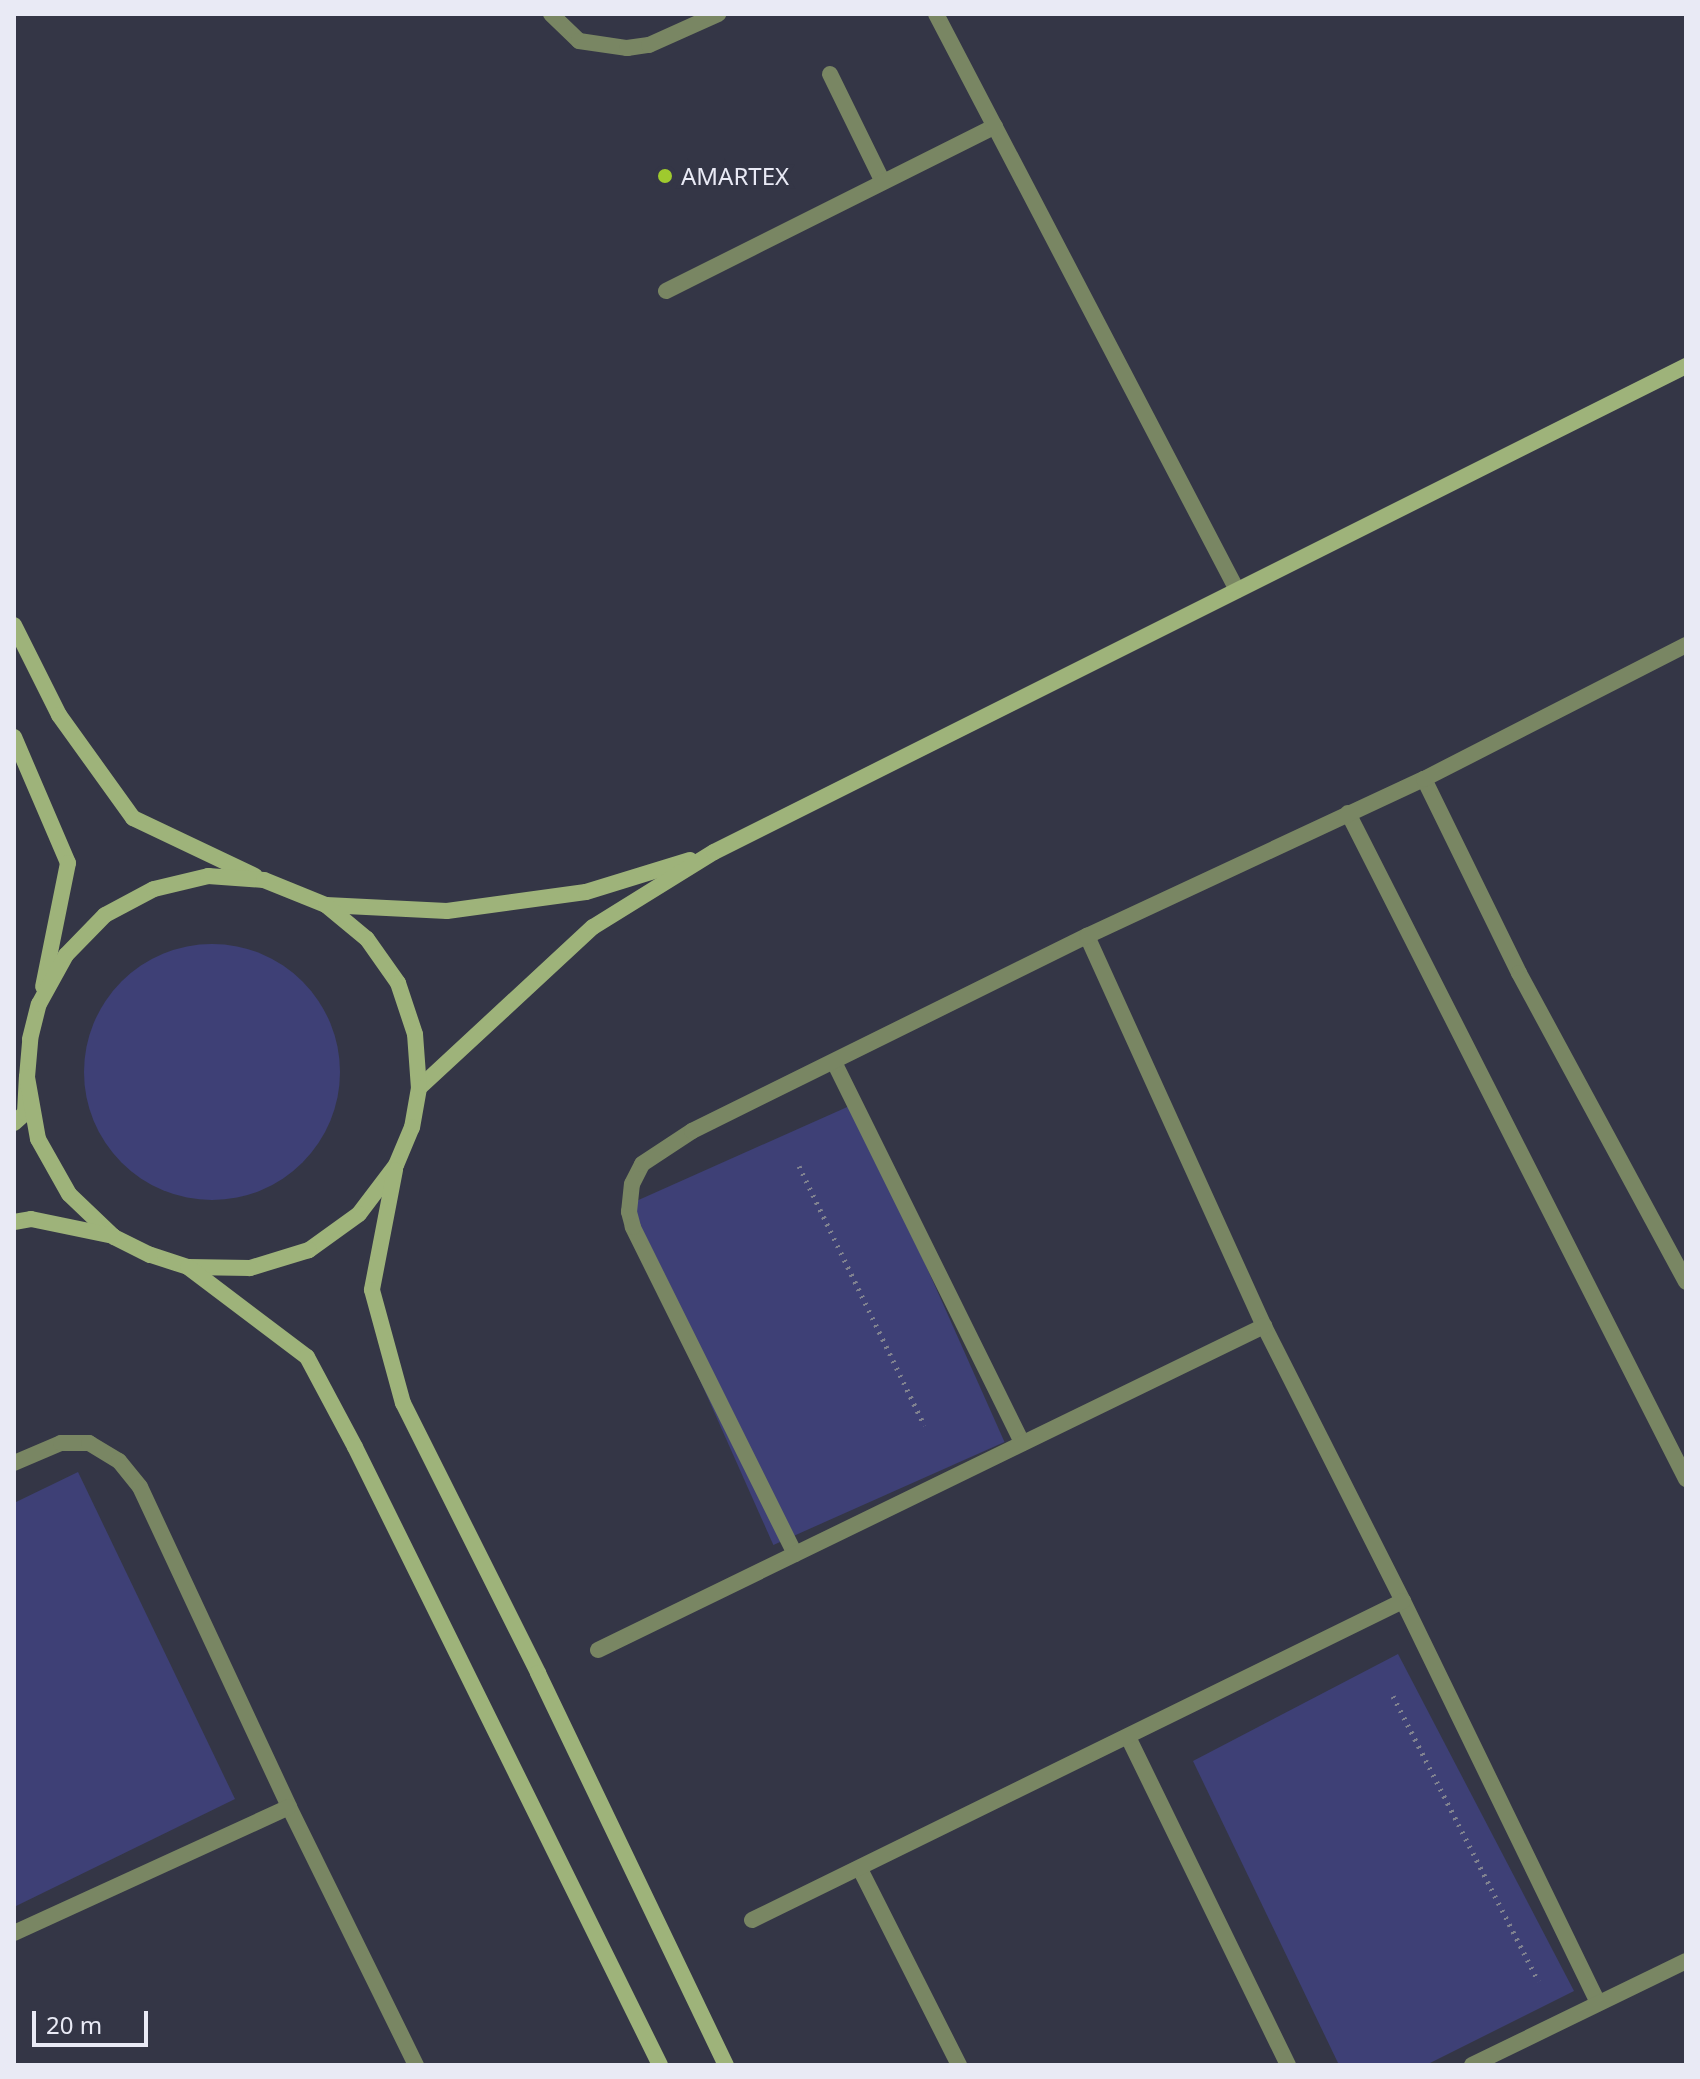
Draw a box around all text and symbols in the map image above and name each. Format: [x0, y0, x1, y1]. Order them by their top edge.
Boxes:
place label: AMARTEX [681, 162, 789, 190]
marker: AMARTEX [656, 167, 674, 185]
scale bar [36, 1995, 152, 2045]
text: 20 m [46, 2008, 102, 2041]

